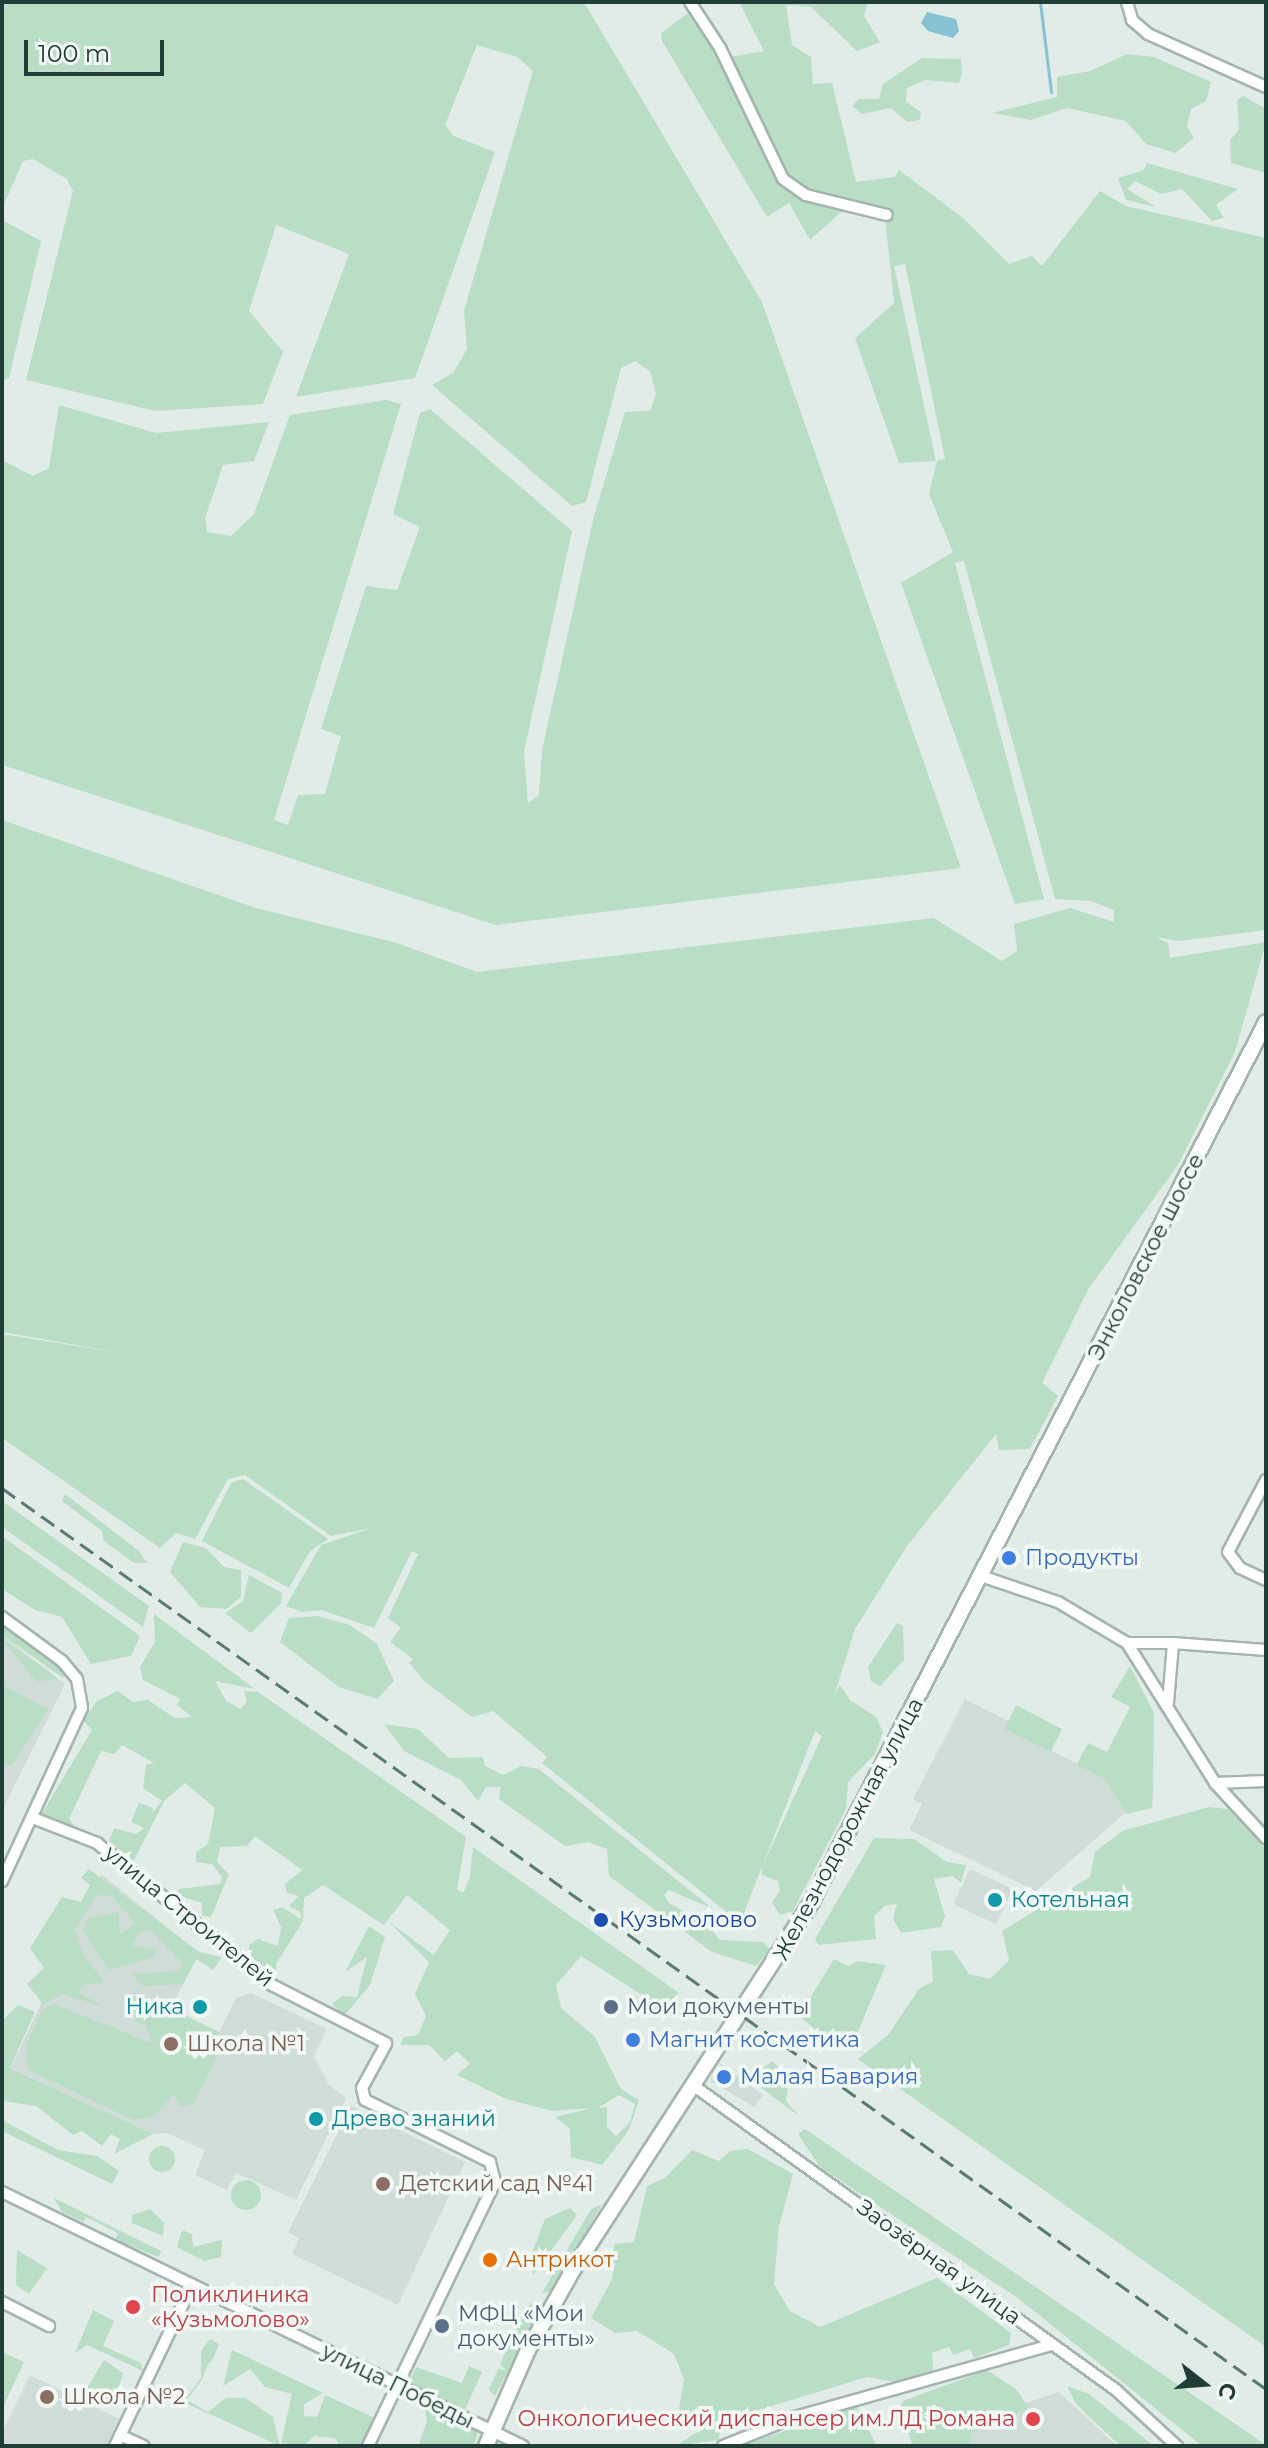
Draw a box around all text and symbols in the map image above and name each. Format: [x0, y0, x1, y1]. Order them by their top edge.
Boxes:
scale bar [28, 24, 168, 74]
text: 100 m [38, 39, 110, 68]
street label: Энколовское шоссе [1082, 1149, 1210, 1365]
place label: Продукты [1025, 1545, 1139, 1571]
marker: Продукты [1000, 1549, 1018, 1567]
street label: Железнодорожная улица [767, 1693, 929, 1965]
street label: улица Строителей [99, 1840, 279, 1992]
place label: Котельная [1011, 1887, 1130, 1913]
marker: Котельная [986, 1891, 1004, 1909]
place label: Кузьмолово [619, 1907, 757, 1933]
marker: Кузьмолово [590, 1909, 612, 1931]
place label: Ника [125, 1994, 184, 2020]
place label: Мои документы [627, 1994, 810, 2020]
marker: Ника [191, 1998, 209, 2016]
marker: Мои документы [602, 1998, 620, 2016]
place label: Магнит косметика [649, 2027, 860, 2053]
place label: Школа №1 [187, 2031, 305, 2057]
marker: Магнит косметика [624, 2031, 642, 2049]
marker: Школа №1 [162, 2035, 180, 2053]
place label: Малая Бавария [740, 2064, 918, 2090]
marker: Малая Бавария [715, 2068, 733, 2086]
place label: Древо знаний [332, 2106, 496, 2132]
marker: Древо знаний [307, 2110, 325, 2128]
place label: Детский сад №41 [399, 2171, 594, 2197]
marker: Детский сад №41 [374, 2175, 392, 2193]
street label: Заозёрная улица [852, 2194, 1026, 2330]
place label: Антрикот [506, 2247, 614, 2273]
marker: Антрикот [481, 2251, 499, 2269]
place label: Поликлиника «Кузьмолово» [151, 2281, 310, 2332]
marker: Поликлиника «Кузьмолово» [122, 2296, 144, 2318]
place label: МФЦ «Мои документы» [458, 2300, 595, 2352]
marker: МФЦ «Мои документы» [433, 2317, 451, 2335]
street label: улица Победы [318, 2338, 478, 2434]
north arrow [1164, 2344, 1244, 2424]
text: С [1212, 2380, 1243, 2403]
place label: Школа №2 [63, 2384, 185, 2410]
marker: Школа №2 [38, 2388, 56, 2406]
place label: Онкологический диспансер им.ЛД Романа [517, 2406, 1015, 2432]
marker: Онкологический диспансер им.ЛД Романа [1022, 2408, 1044, 2430]

